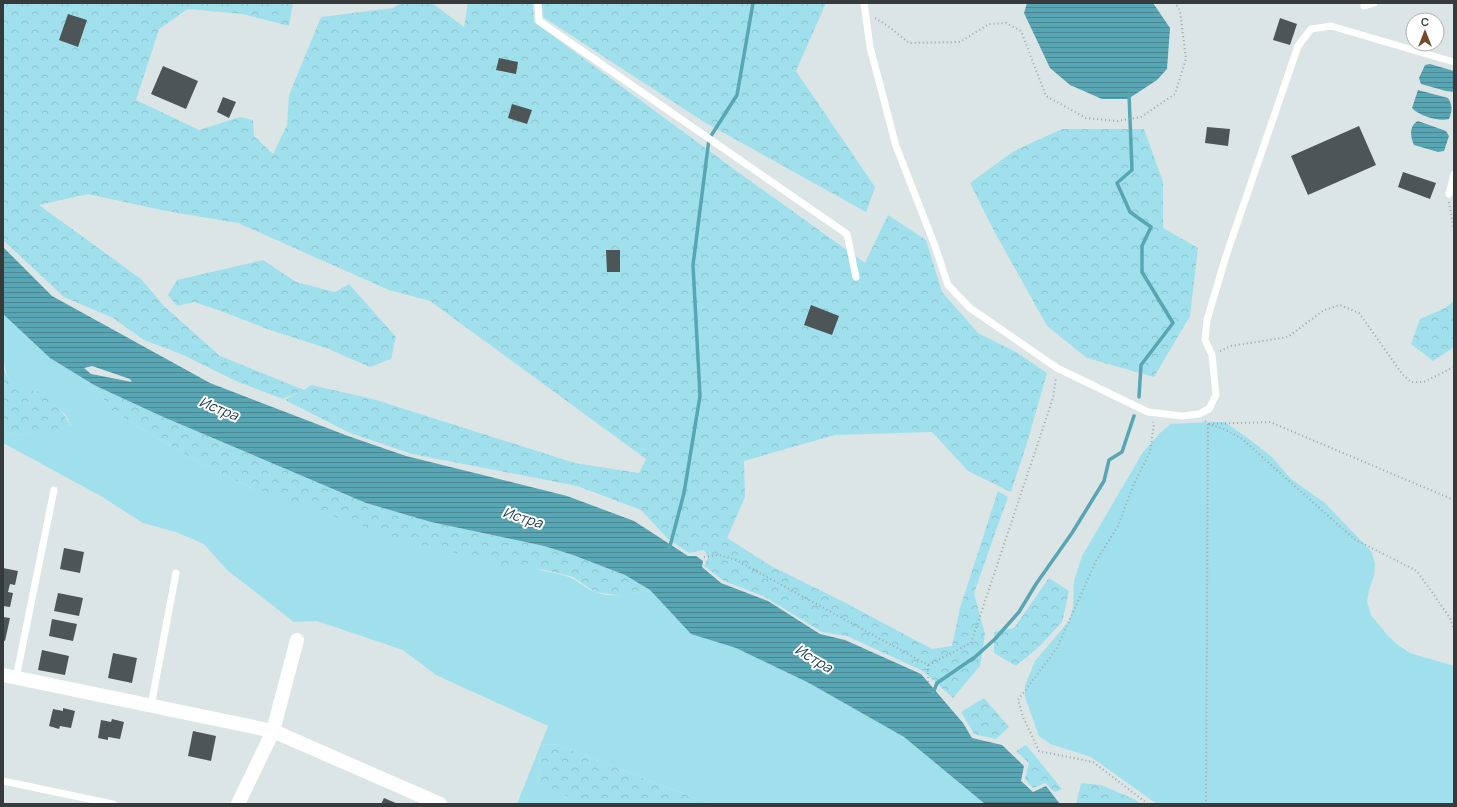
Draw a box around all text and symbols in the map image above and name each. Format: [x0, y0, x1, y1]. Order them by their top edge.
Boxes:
north arrow [1405, 12, 1445, 52]
text: С [1421, 14, 1429, 29]
water label: Истра [197, 392, 242, 425]
water label: Истра [501, 502, 546, 532]
water label: Истра [792, 639, 837, 677]

